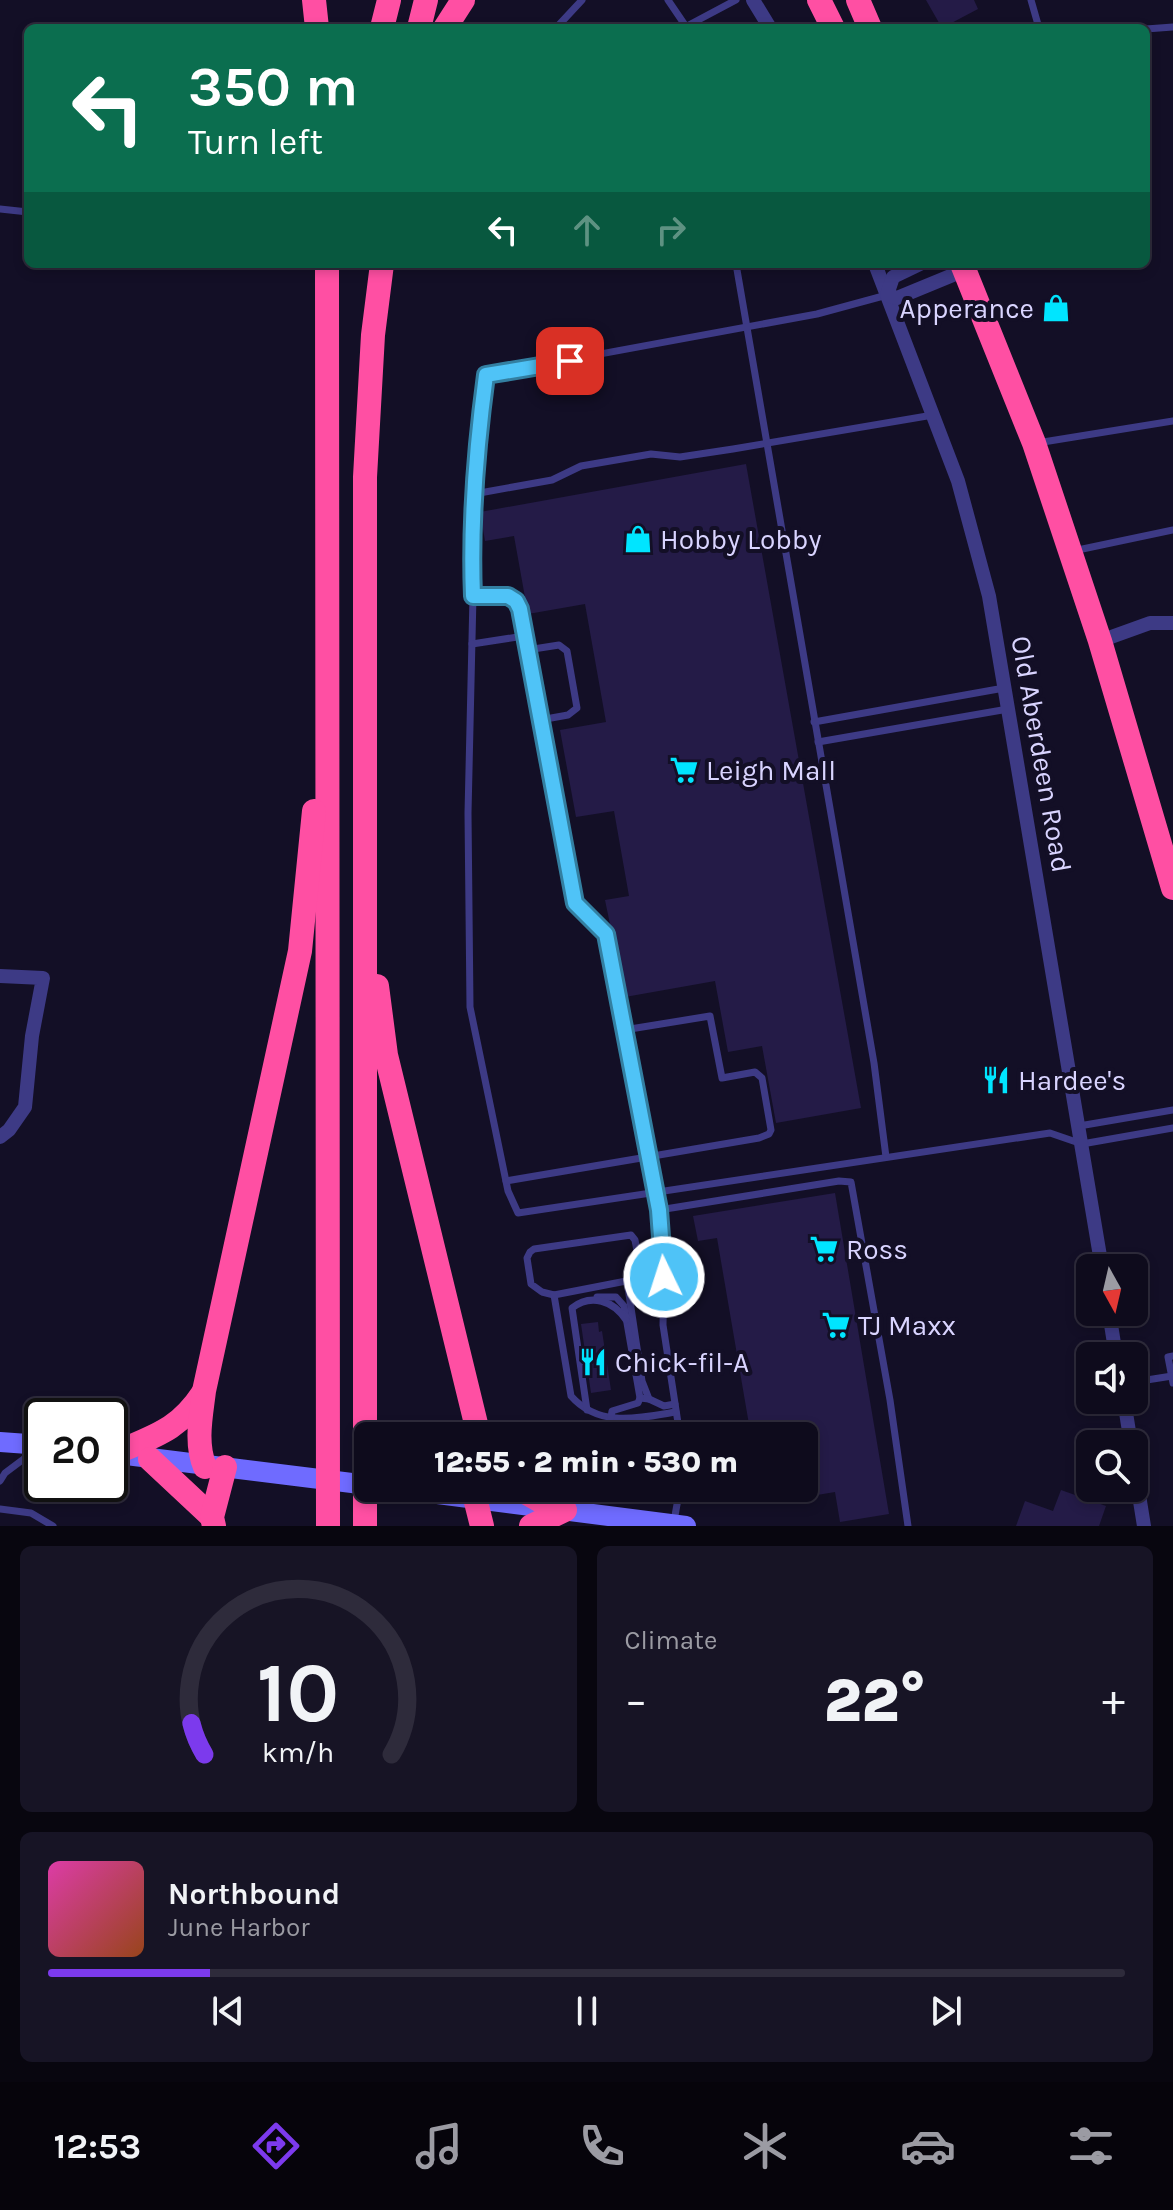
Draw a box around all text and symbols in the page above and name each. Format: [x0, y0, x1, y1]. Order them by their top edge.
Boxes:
text: 350 m [188, 54, 358, 119]
icon: left [56, 56, 160, 160]
text: Turn left [188, 121, 323, 163]
icon: left [481, 208, 525, 252]
icon: ahead [565, 208, 609, 252]
icon: right [649, 208, 693, 252]
place label: Apperance [900, 292, 1034, 325]
shop icon: Apperance [1041, 293, 1071, 323]
pin [536, 327, 604, 395]
icon: arrive [548, 339, 592, 383]
place label: Hobby Lobby [660, 523, 822, 556]
shop icon: Hobby Lobby [623, 524, 653, 554]
street label: Old Aberdeen Road [1004, 633, 1079, 875]
place label: Leigh Mall [706, 754, 836, 787]
supermarket icon: Leigh Mall [669, 755, 699, 785]
place label: Hardee's [1018, 1064, 1126, 1097]
restaurant icon: Hardee's [981, 1065, 1011, 1095]
place label: Ross [846, 1233, 908, 1266]
supermarket icon: Ross [809, 1234, 839, 1264]
position arrow [622, 1235, 706, 1319]
north arrow [1076, 1254, 1148, 1326]
map controls [1076, 1254, 1148, 1502]
place label: TJ Maxx [858, 1309, 956, 1342]
supermarket icon: TJ Maxx [821, 1310, 851, 1340]
button: sound [1076, 1342, 1148, 1414]
place label: Chick-fil-A [615, 1346, 749, 1379]
restaurant icon: Chick-fil-A [578, 1347, 608, 1377]
speed limit sign: 20 [24, 1398, 128, 1502]
button: search [1076, 1430, 1148, 1502]
text: 12:55 · 2 min · 530 m [434, 1444, 738, 1480]
text: Climate [625, 1625, 717, 1656]
text: 10 [257, 1645, 339, 1742]
text: 22° [824, 1666, 926, 1736]
text: − [625, 1675, 648, 1726]
text: + [1102, 1675, 1125, 1726]
text: km/h [262, 1736, 334, 1769]
text: Northbound [168, 1876, 340, 1912]
text: June Harbor [168, 1912, 310, 1943]
icon: previous [206, 1989, 250, 2033]
icon: pause [565, 1989, 609, 2033]
icon: next [924, 1989, 968, 2033]
icon: directions [248, 2118, 304, 2174]
icon: music [411, 2118, 467, 2174]
icon: phone [574, 2118, 630, 2174]
icon: climate [737, 2118, 793, 2174]
icon: car [900, 2118, 956, 2174]
icon: filters [1063, 2118, 1119, 2174]
text: 12:53 [54, 2125, 141, 2167]

